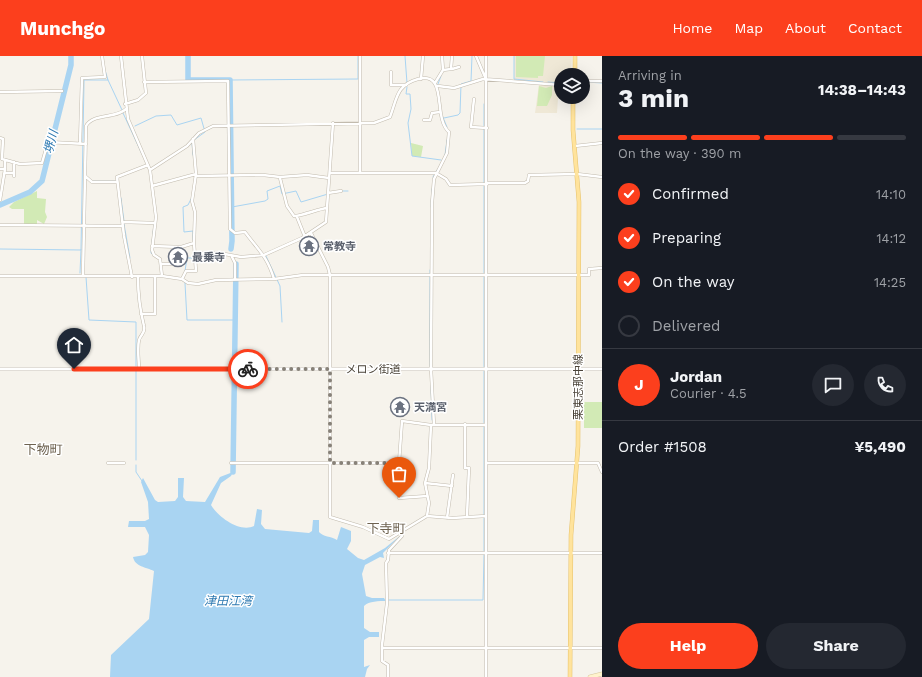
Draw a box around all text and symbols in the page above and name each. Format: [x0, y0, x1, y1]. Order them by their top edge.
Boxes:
text: Munchgo [20, 17, 105, 40]
text: Home [672, 20, 712, 36]
text: Map [734, 20, 763, 36]
text: About [785, 20, 826, 36]
text: Contact [848, 20, 902, 36]
map controls [554, 68, 590, 104]
button: layers [554, 68, 590, 104]
text: Arriving in [618, 68, 682, 83]
text: 14:38–14:43 [818, 81, 906, 99]
text: 3 min [618, 83, 689, 113]
water label: 堺川 [41, 127, 61, 155]
text: On the way · 390 m [618, 146, 741, 161]
icon: check [618, 183, 640, 205]
text: Confirmed [652, 185, 729, 203]
text: 14:10 [876, 187, 906, 202]
icon: check [618, 227, 640, 249]
text: Preparing [652, 229, 721, 247]
text: 14:12 [876, 231, 906, 246]
temple icon: 常教寺 [298, 235, 320, 257]
place label: 常教寺 [323, 240, 356, 253]
temple icon: 最乗寺 [167, 246, 189, 268]
place label: 最乗寺 [192, 251, 225, 264]
icon: check [618, 271, 640, 293]
text: On the way [652, 273, 734, 291]
text: 14:25 [874, 275, 906, 290]
text: Delivered [652, 317, 720, 335]
pin [57, 328, 91, 369]
icon: home [63, 334, 85, 356]
courier [228, 349, 268, 389]
street label: 栗東志那中線 [572, 354, 585, 420]
icon: bike [237, 358, 259, 380]
street label: メロン街道 [346, 363, 401, 376]
button: chat [812, 364, 854, 406]
button: phone [864, 364, 906, 406]
text: Jordan [670, 368, 722, 386]
text: J [634, 376, 644, 394]
text: Courier · 4.5 [670, 386, 747, 401]
temple icon: 天満宮 [389, 396, 411, 418]
place label: 天満宮 [414, 401, 447, 414]
text: Order #1508 [618, 438, 707, 456]
text: ¥5,490 [854, 438, 906, 456]
district label: 下物町 [23, 442, 63, 457]
pin [382, 457, 416, 498]
icon: bag [388, 463, 410, 485]
district label: 下寺町 [366, 521, 406, 536]
water label: 津田江湾 [204, 594, 254, 608]
button: Help [618, 623, 758, 669]
button: Share [766, 623, 906, 669]

